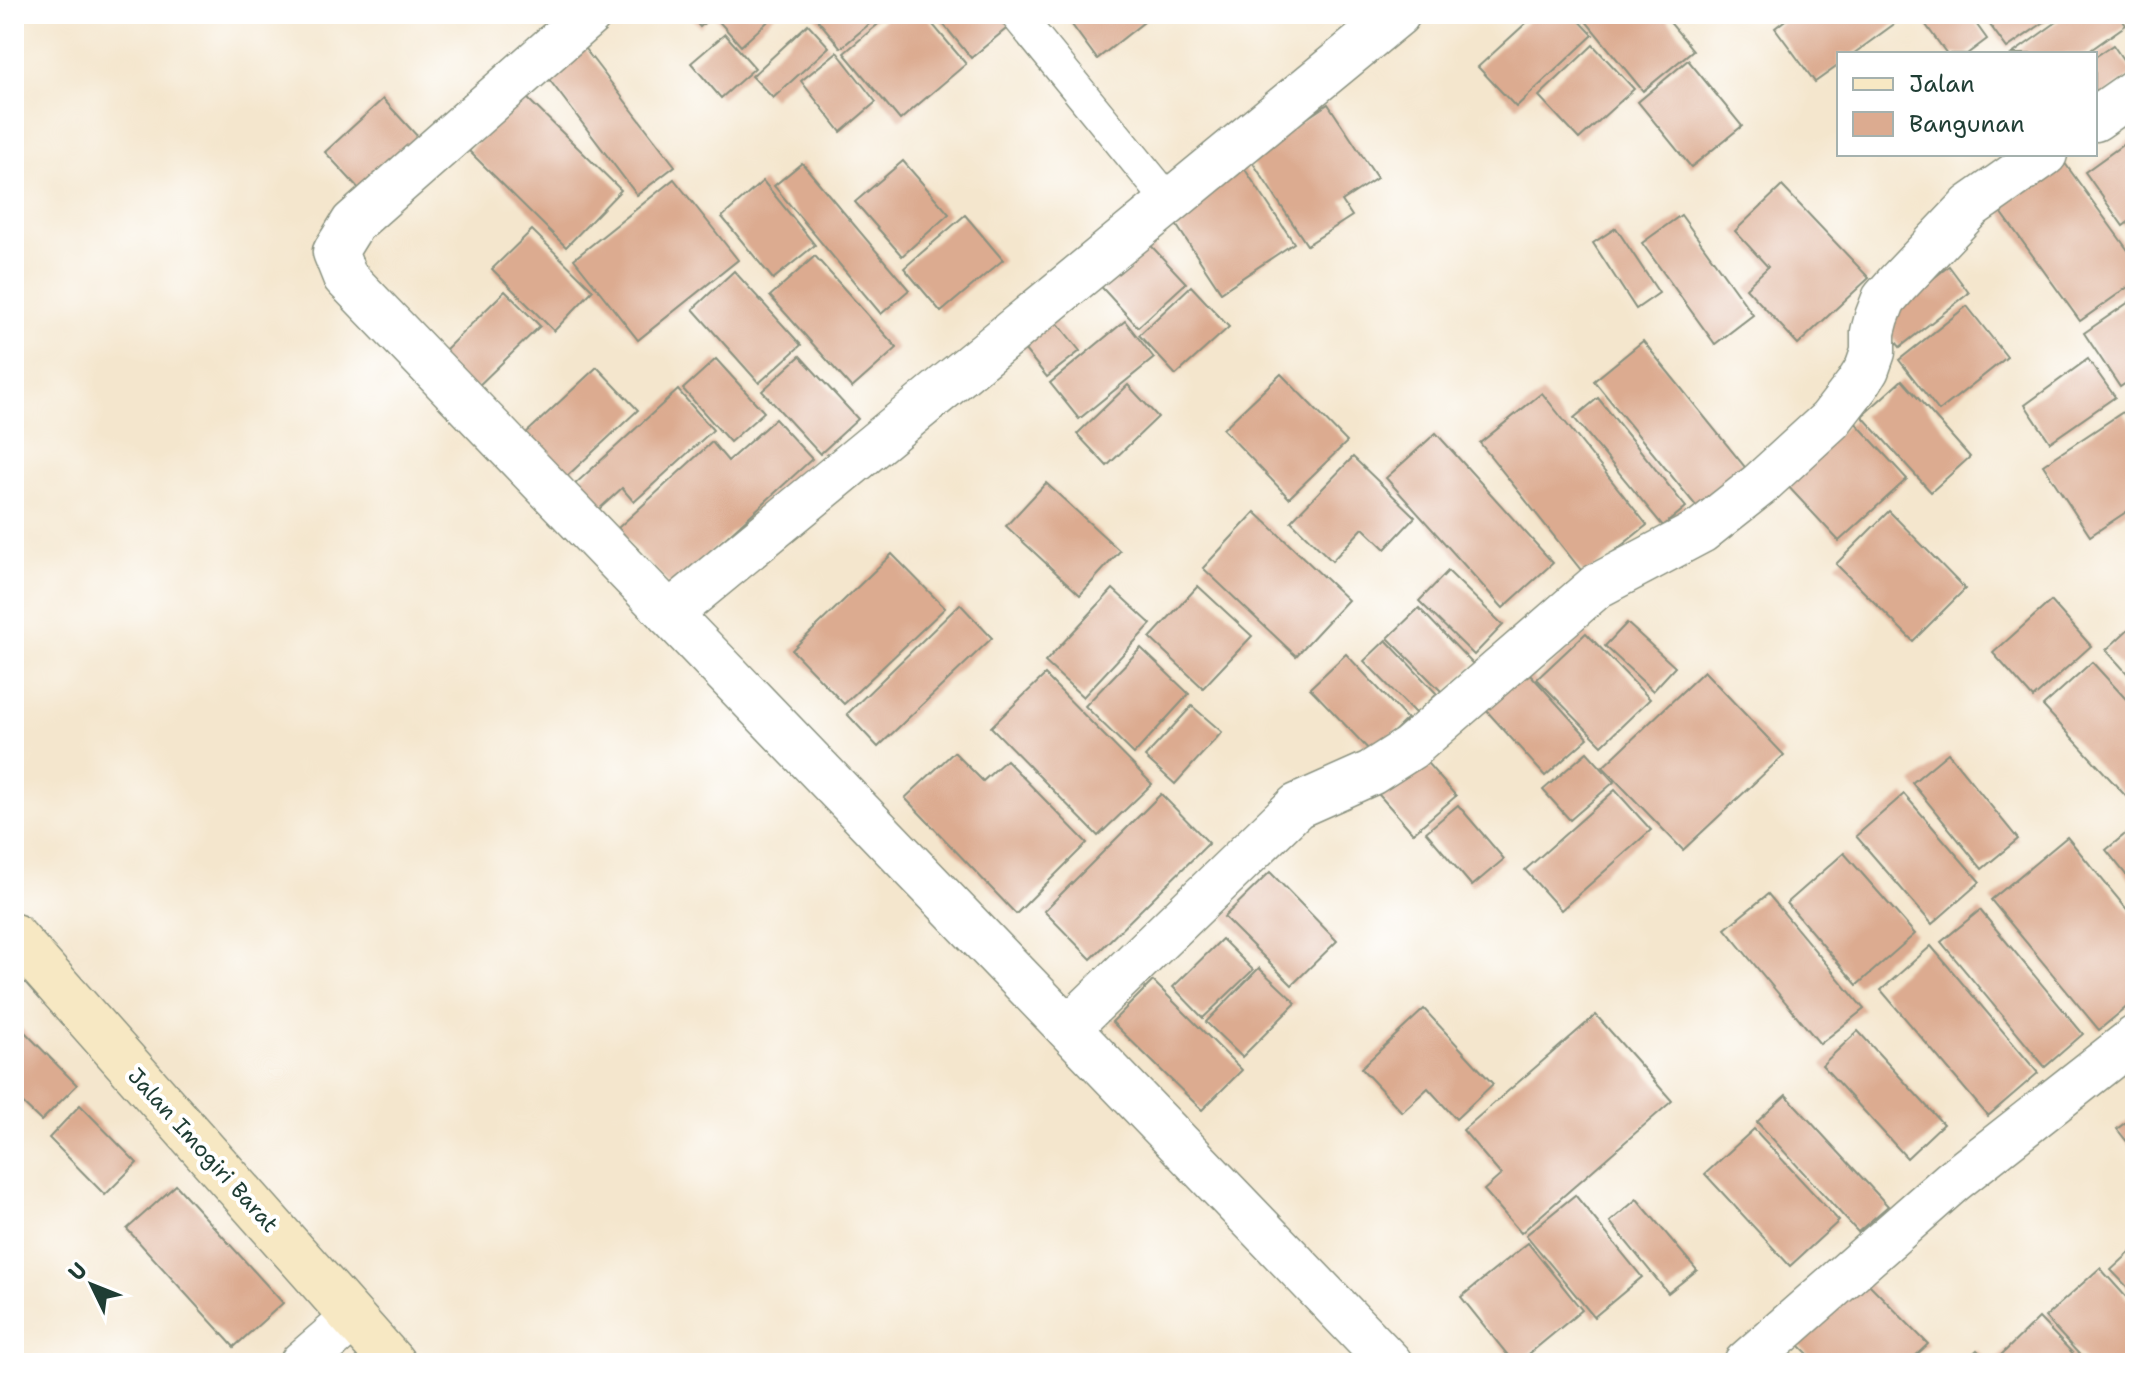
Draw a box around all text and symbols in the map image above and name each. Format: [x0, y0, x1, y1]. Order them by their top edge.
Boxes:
legend [1837, 52, 2097, 156]
text: Jalan [1909, 68, 1975, 100]
text: Bangunan [1909, 108, 2025, 140]
street label: Jalan Imogiri Barat [121, 1061, 285, 1239]
north arrow [52, 1245, 132, 1325]
text: U [62, 1256, 93, 1287]

